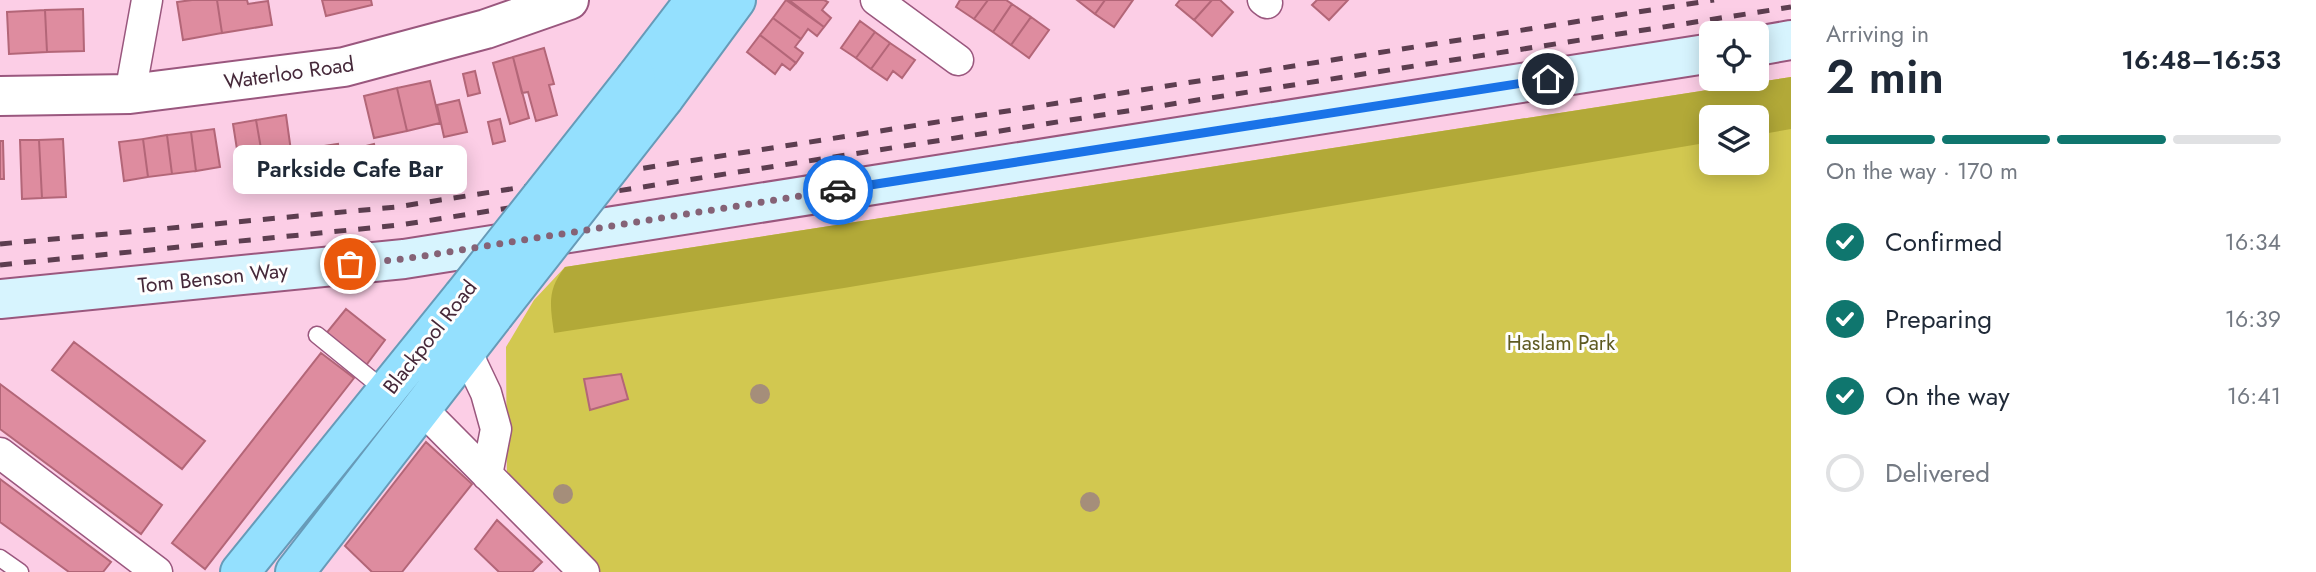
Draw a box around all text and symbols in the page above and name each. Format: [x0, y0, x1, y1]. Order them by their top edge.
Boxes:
text: Arriving in [1826, 17, 1929, 51]
map controls [1699, 21, 1769, 175]
button: locate [1699, 21, 1769, 91]
text: 16:48–16:53 [2121, 41, 2281, 79]
text: 2 min [1826, 44, 1944, 110]
street label: Waterloo Road [222, 49, 356, 97]
pin [1518, 49, 1578, 109]
icon: home [1529, 60, 1567, 98]
button: layers [1699, 105, 1769, 175]
callout: Parkside Cafe Bar [233, 145, 467, 194]
text: Parkside Cafe Bar [257, 152, 443, 186]
text: On the way · 170 m [1826, 154, 2018, 188]
courier [803, 155, 873, 225]
icon: car [819, 171, 857, 209]
icon: check [1826, 223, 1864, 261]
text: Confirmed [1885, 223, 2002, 261]
text: 16:34 [2225, 225, 2281, 259]
pin [320, 234, 380, 294]
icon: bag [331, 245, 369, 283]
street label: Tom Benson Way [137, 255, 290, 301]
street label: Blackpool Road [376, 274, 484, 400]
icon: check [1826, 300, 1864, 338]
text: Preparing [1885, 300, 1992, 338]
text: 16:39 [2225, 302, 2281, 336]
park label: Haslam Park [1507, 328, 1616, 358]
icon: check [1826, 377, 1864, 415]
text: On the way [1885, 377, 2010, 415]
text: 16:41 [2227, 379, 2281, 413]
text: Delivered [1885, 454, 1990, 492]

